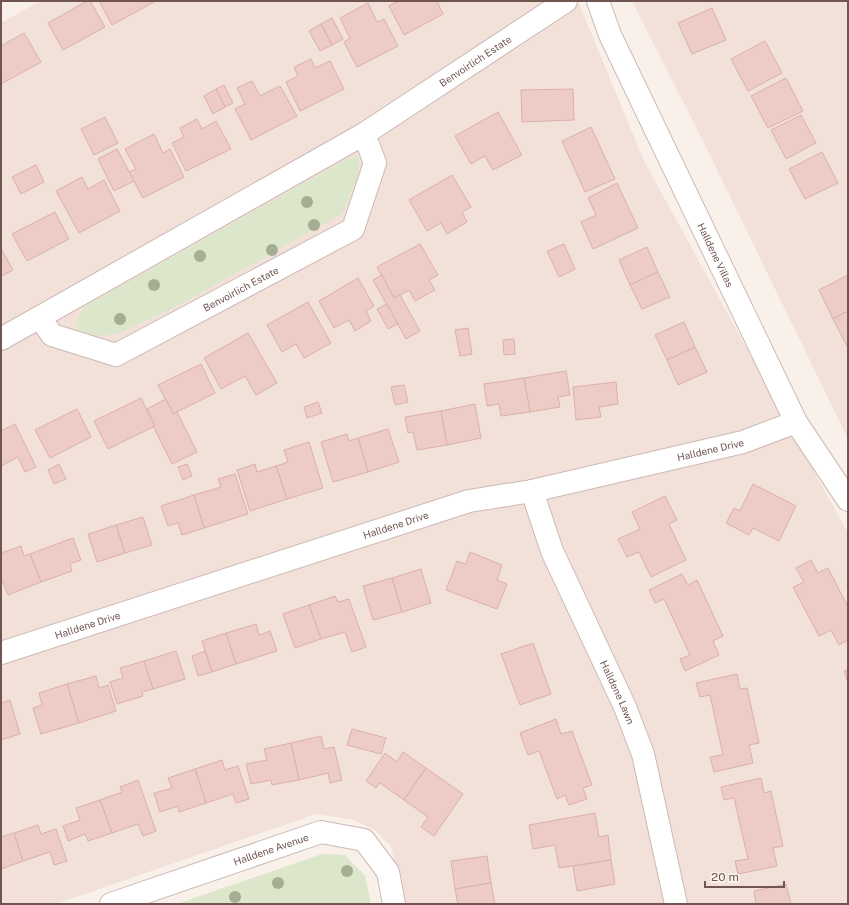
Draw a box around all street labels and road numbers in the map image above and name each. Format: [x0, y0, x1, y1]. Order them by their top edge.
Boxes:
street label: Benvoirlich Estate [437, 33, 514, 89]
street label: Halldene Villas [695, 221, 736, 289]
street label: Benvoirlich Estate [201, 264, 281, 314]
street label: Halldene Drive [676, 436, 745, 463]
street label: Halldene Drive [361, 508, 430, 541]
street label: Halldene Drive [53, 609, 122, 641]
street label: Halldene Lawn [598, 658, 637, 726]
street label: Halldene Avenue [232, 831, 310, 868]

